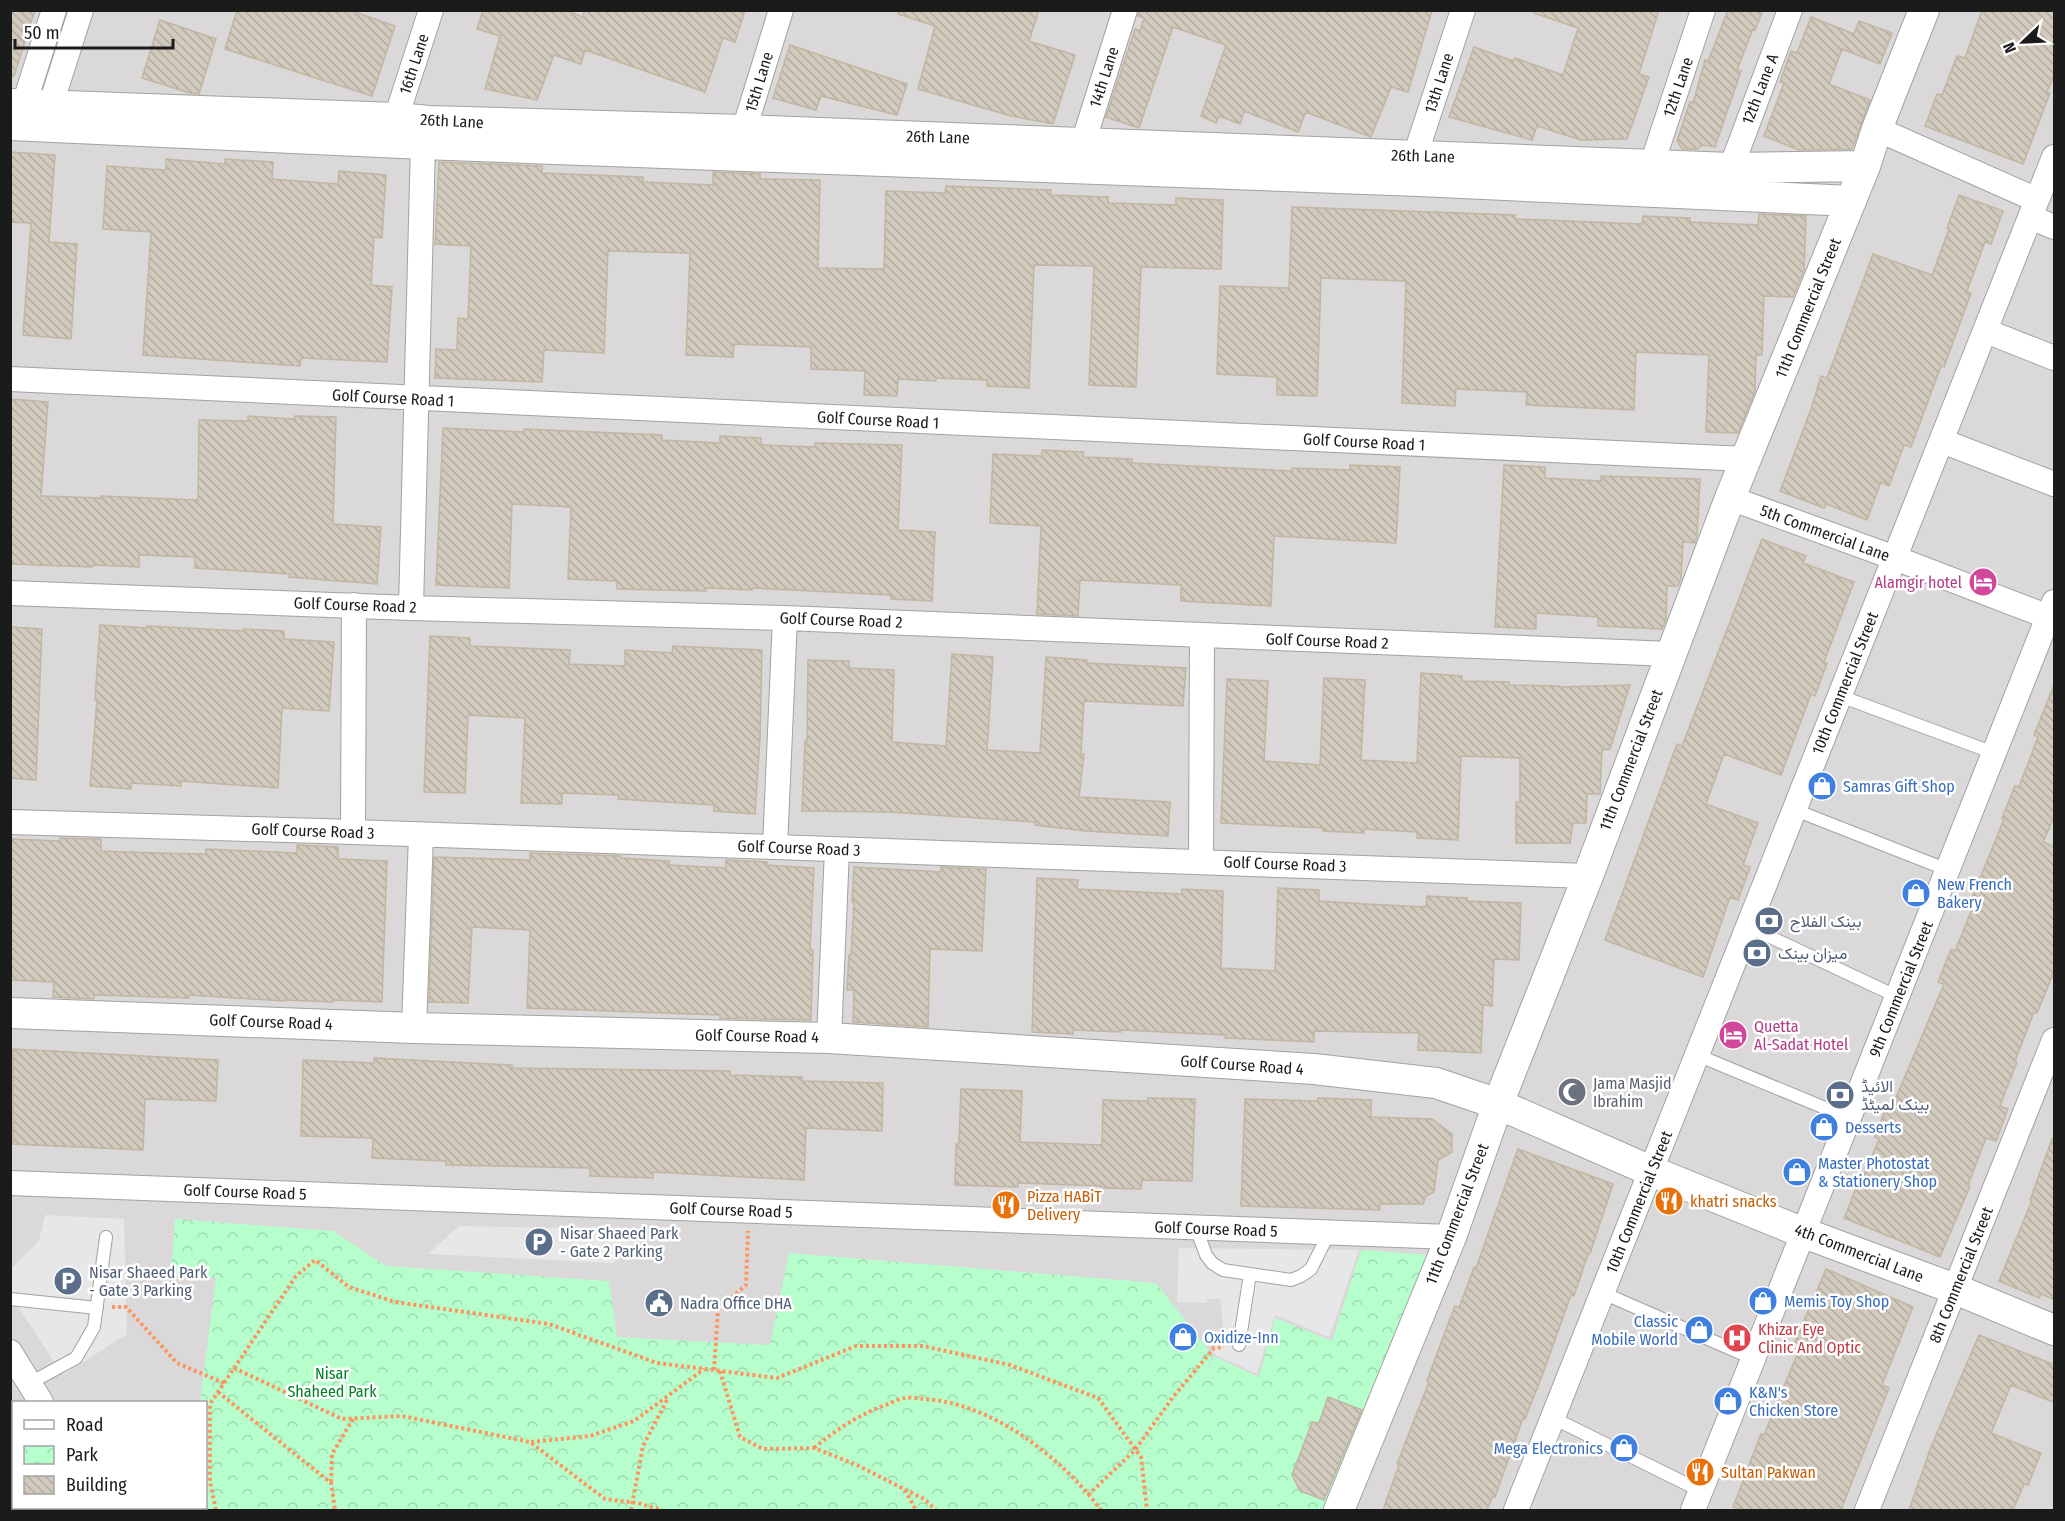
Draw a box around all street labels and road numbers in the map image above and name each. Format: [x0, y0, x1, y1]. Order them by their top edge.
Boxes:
street label: 16th Lane [395, 31, 433, 97]
street label: 14th Lane [1085, 44, 1123, 110]
street label: 15th Lane [741, 49, 777, 114]
street label: 13th Lane [1420, 50, 1458, 115]
street label: 12th Lane A [1738, 50, 1782, 127]
street label: 12th Lane [1659, 55, 1697, 119]
street label: 26th Lane [420, 110, 484, 132]
street label: 26th Lane [906, 126, 970, 148]
street label: 26th Lane [1391, 145, 1455, 167]
street label: 11th Commercial Street [1771, 234, 1845, 381]
street label: Golf Course Road 1 [332, 385, 454, 411]
street label: Golf Course Road 1 [817, 407, 939, 433]
street label: Golf Course Road 1 [1303, 429, 1425, 455]
street label: 5th Commercial Lane [1758, 501, 1892, 565]
street label: Golf Course Road 2 [293, 593, 417, 617]
street label: Golf Course Road 2 [779, 608, 903, 632]
street label: 10th Commercial Street [1808, 608, 1883, 757]
street label: Golf Course Road 2 [1265, 629, 1389, 653]
street label: 11th Commercial Street [1595, 686, 1667, 833]
street label: Golf Course Road 3 [251, 819, 375, 843]
street label: Golf Course Road 3 [737, 836, 861, 860]
street label: Golf Course Road 3 [1223, 852, 1347, 876]
street label: 9th Commercial Street [1865, 918, 1937, 1060]
street label: Golf Course Road 4 [209, 1010, 333, 1034]
street label: Golf Course Road 4 [695, 1025, 819, 1047]
street label: Golf Course Road 4 [1180, 1051, 1305, 1079]
street label: 10th Commercial Street [1602, 1127, 1677, 1276]
street label: 11th Commercial Street [1421, 1140, 1493, 1287]
street label: Golf Course Road 5 [183, 1180, 307, 1204]
street label: Golf Course Road 5 [669, 1198, 793, 1222]
street label: 8th Commercial Street [1925, 1203, 1997, 1346]
street label: Golf Course Road 5 [1154, 1217, 1278, 1241]
street label: 4th Commercial Lane [1792, 1220, 1926, 1286]

